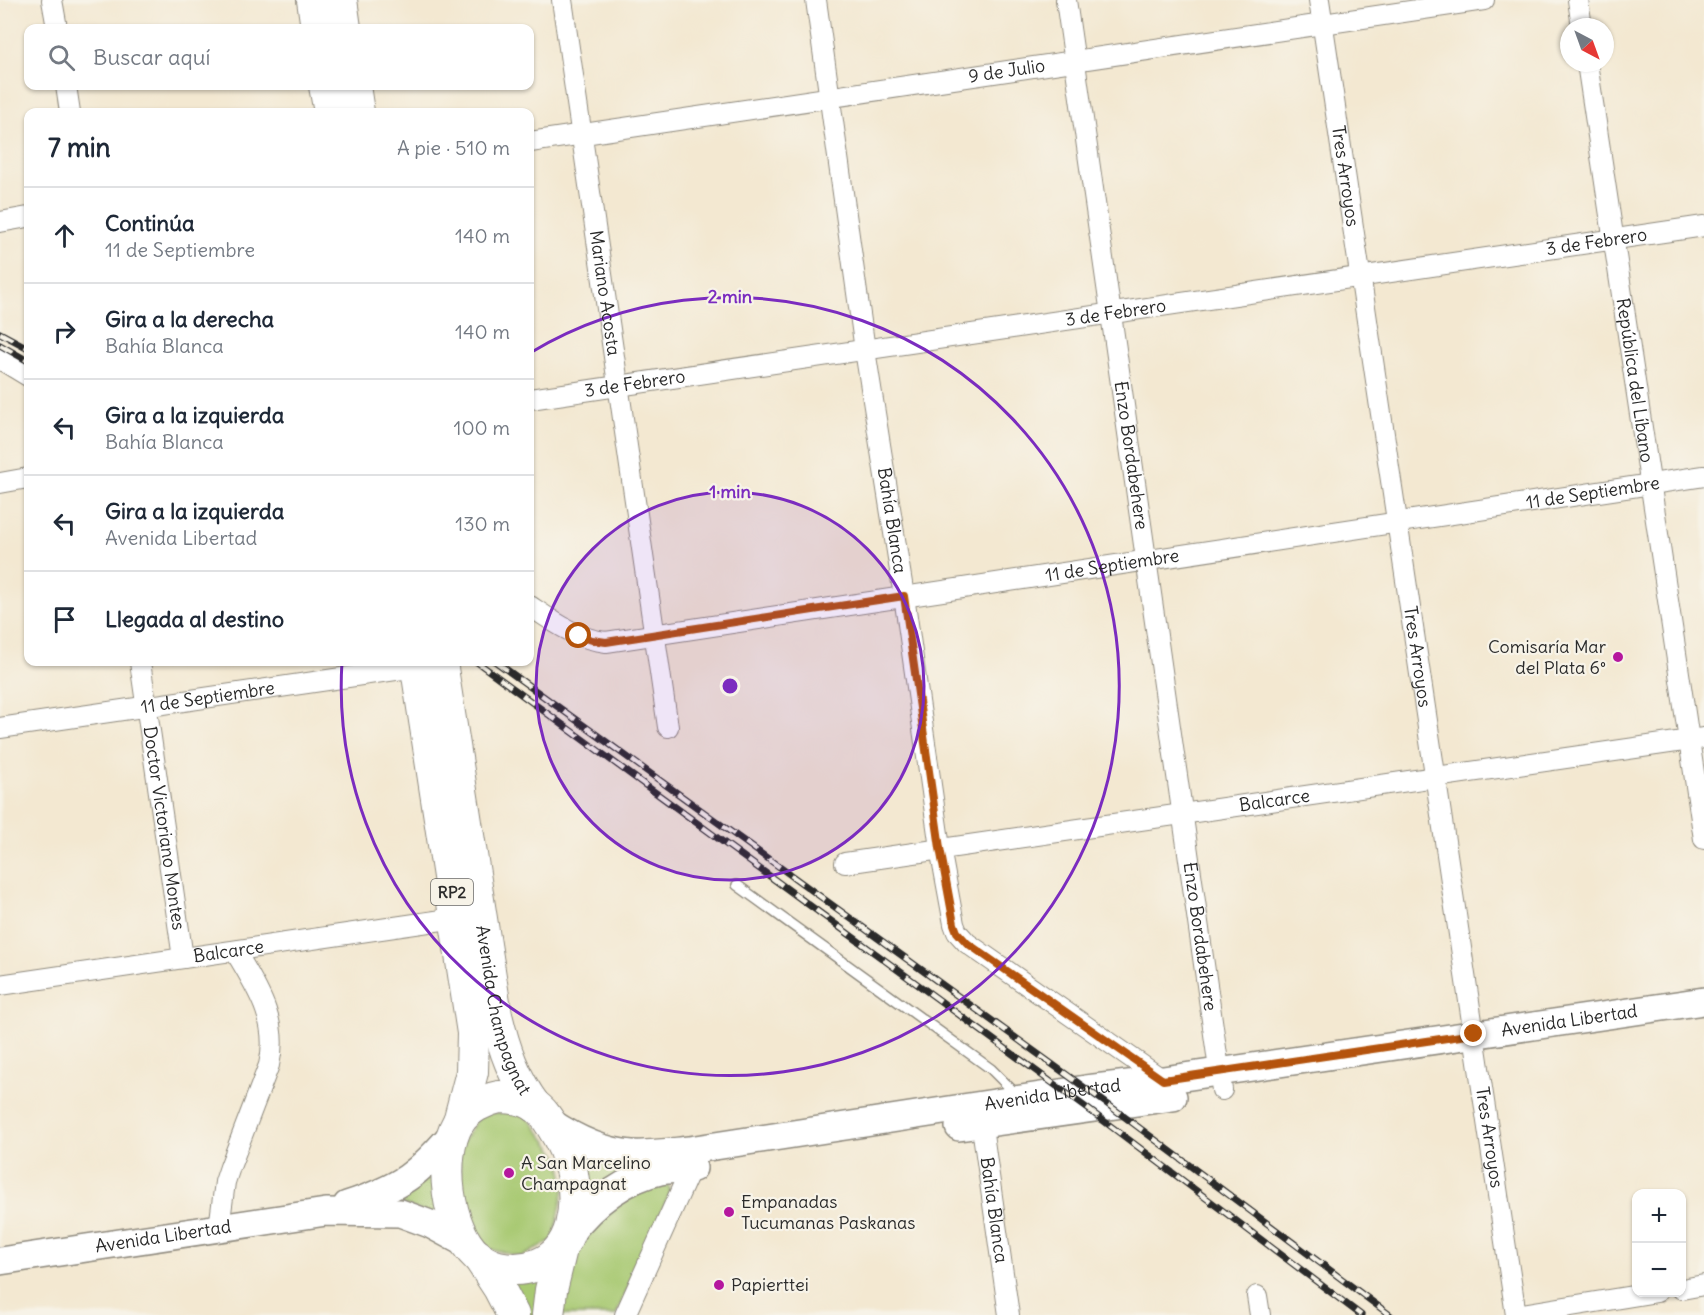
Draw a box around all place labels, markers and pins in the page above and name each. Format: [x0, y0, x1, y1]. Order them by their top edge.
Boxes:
place label: Comisaría Mar del Plata 6° [1488, 635, 1607, 679]
marker: Comisaría Mar del Plata 6° [1611, 650, 1625, 664]
centre of rings [720, 676, 740, 696]
place label: A San Marcelino Champagnat [521, 1151, 651, 1195]
marker: A San Marcelino Champagnat [502, 1166, 516, 1180]
place label: Empanadas Tucumanas Paskanas [741, 1190, 916, 1234]
marker: Empanadas Tucumanas Paskanas [722, 1205, 736, 1219]
place label: Papierttei [731, 1273, 809, 1296]
marker: Papierttei [712, 1278, 726, 1292]

